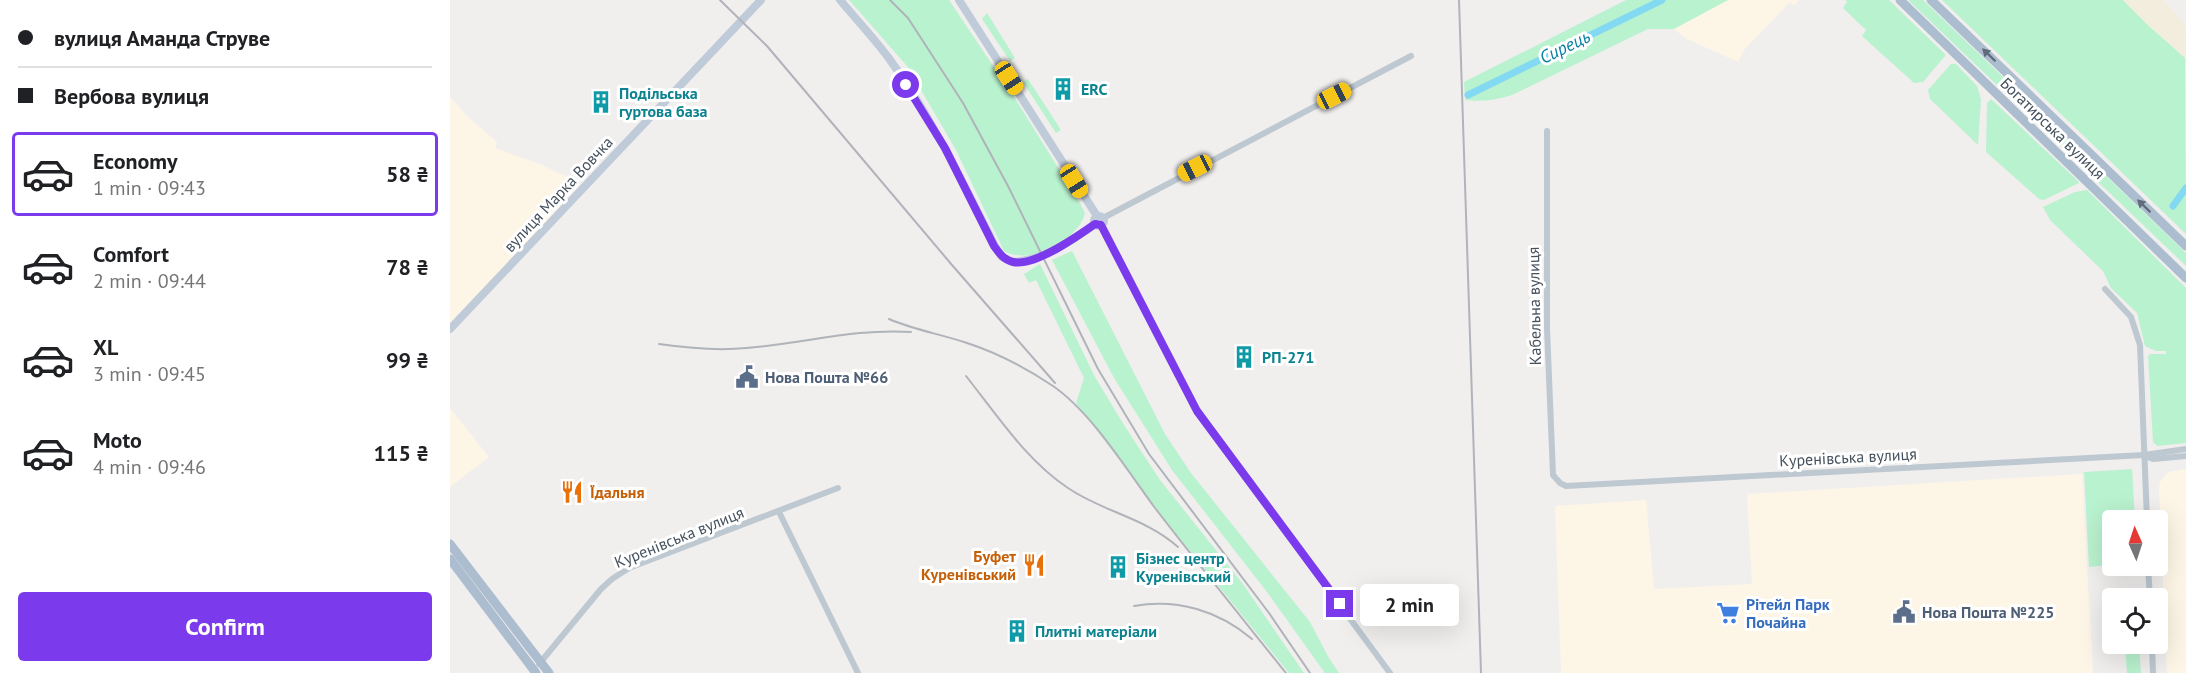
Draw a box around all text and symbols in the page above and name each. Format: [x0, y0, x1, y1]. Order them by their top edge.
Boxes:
text: вулиця Аманда Струве [54, 24, 270, 52]
water label: Сирець [1536, 24, 1594, 69]
one-way arrow [1982, 49, 1996, 63]
car [992, 58, 1026, 98]
route start [892, 71, 919, 98]
street label: Богатирська вулиця [1996, 73, 2110, 183]
building icon: ERC [1050, 76, 1076, 102]
place label: ERC [1081, 79, 1107, 99]
car [1314, 80, 1354, 112]
text: Вербова вулиця [54, 82, 209, 110]
place label: Подільська гуртова база [619, 83, 708, 121]
building icon: Подільська гуртова база [588, 89, 614, 115]
street label: вулиця Марка Вовчка [499, 132, 617, 256]
icon: car [21, 147, 75, 201]
text: Economy [93, 147, 177, 175]
car [1175, 152, 1215, 184]
text: 58 ₴ [386, 160, 429, 188]
car [1057, 161, 1091, 201]
text: 1 min · 09:43 [93, 175, 206, 201]
one-way arrow [2137, 199, 2151, 213]
icon: car [21, 240, 75, 294]
text: Comfort [93, 240, 169, 268]
street label: Кабельна вулиця [1523, 246, 1545, 366]
text: 78 ₴ [386, 253, 429, 281]
text: 2 min · 09:44 [93, 268, 206, 294]
icon: car [21, 333, 75, 387]
text: XL [93, 333, 118, 361]
building icon: РП-271 [1231, 344, 1257, 370]
text: 99 ₴ [386, 346, 429, 374]
place label: РП-271 [1262, 347, 1314, 367]
text: 3 min · 09:45 [93, 361, 206, 387]
public building icon: Нова Пошта №66 [734, 364, 760, 390]
place label: Нова Пошта №66 [765, 367, 888, 387]
icon: car [21, 426, 75, 480]
text: Moto [93, 426, 142, 454]
text: 115 ₴ [374, 439, 429, 467]
street label: Куренівська вулиця [1779, 443, 1917, 471]
text: 4 min · 09:46 [93, 454, 206, 480]
restaurant icon: Їдальня [559, 479, 585, 505]
place label: Їдальня [590, 482, 644, 502]
street label: Куренівська вулиця [611, 502, 747, 572]
north arrow [2102, 510, 2168, 576]
map controls [2102, 510, 2168, 654]
place label: Буфет Куренівський [921, 546, 1016, 584]
place label: Бізнес центр Куренівський [1136, 548, 1231, 586]
restaurant icon: Буфет Куренівський [1021, 552, 1047, 578]
building icon: Бізнес центр Куренівський [1105, 554, 1131, 580]
callout: 2 min [1361, 583, 1460, 625]
button: locate [2102, 588, 2168, 654]
route end [1326, 590, 1353, 617]
button: Confirm [18, 592, 432, 661]
text: 2 min [1385, 592, 1434, 618]
place label: Рітейл Парк Почайна [1746, 594, 1830, 632]
public building icon: Нова Пошта №225 [1891, 599, 1917, 625]
supermarket icon: Рітейл Парк Почайна [1715, 600, 1741, 626]
place label: Нова Пошта №225 [1922, 602, 2054, 622]
building icon: Плитні матеріали [1004, 618, 1030, 644]
place label: Плитні матеріали [1035, 621, 1157, 641]

